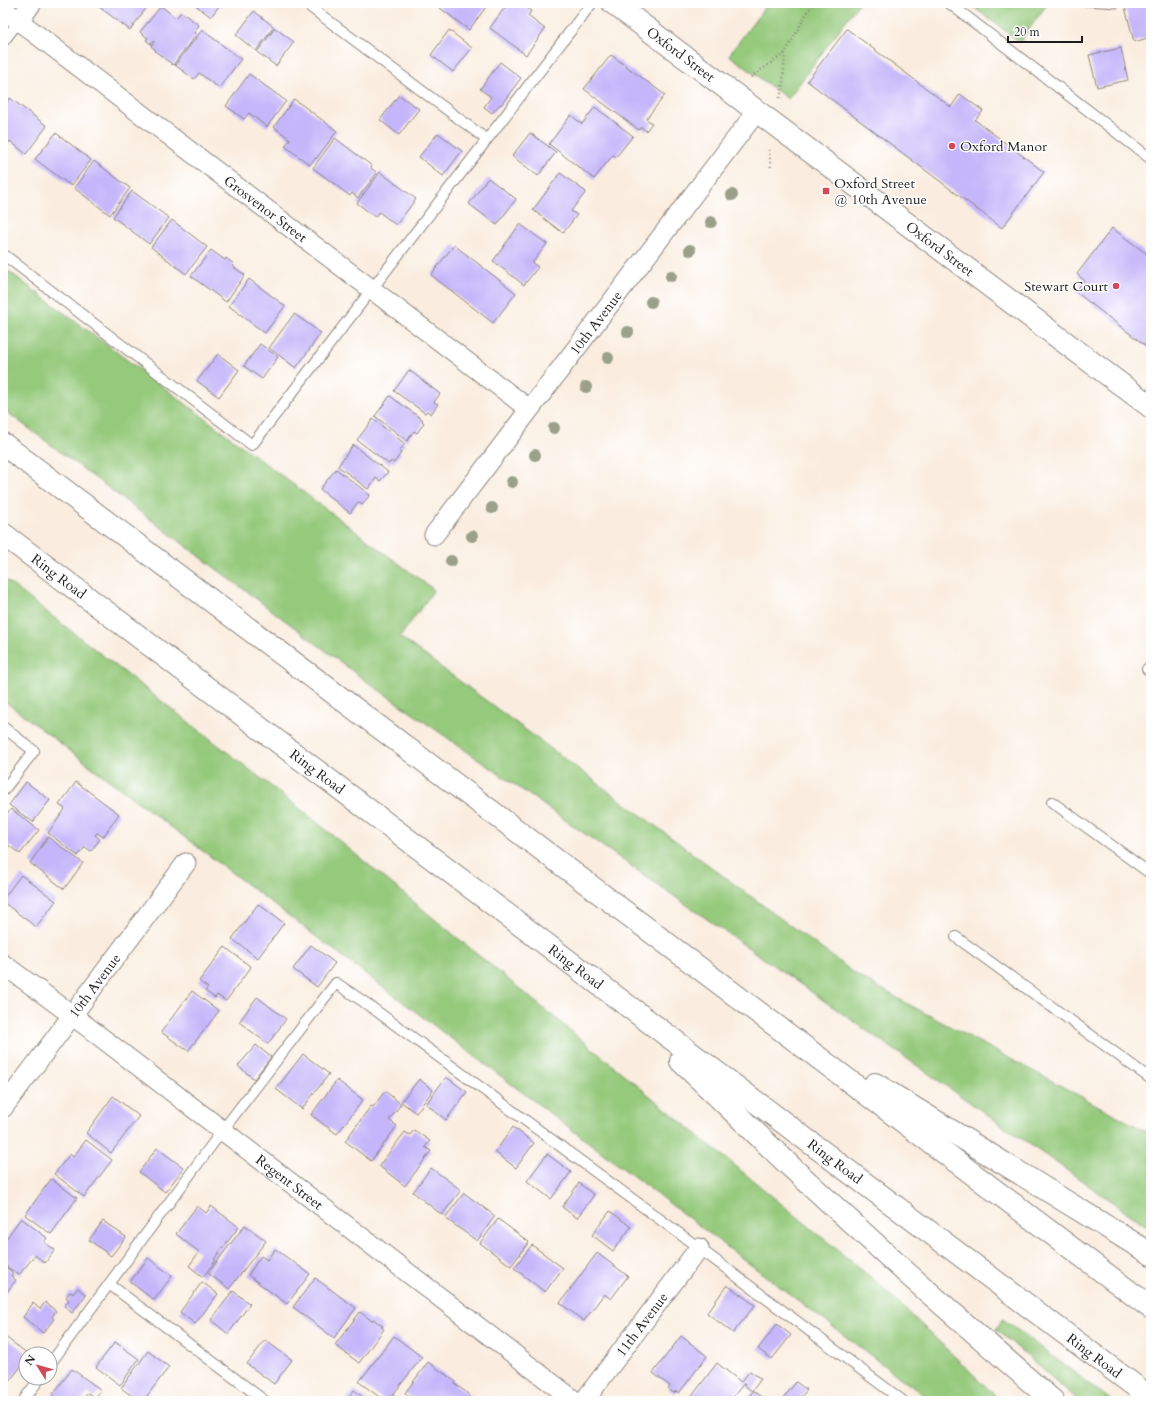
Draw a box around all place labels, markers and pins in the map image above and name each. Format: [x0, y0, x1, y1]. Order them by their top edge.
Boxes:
place label: Oxford Manor [960, 137, 1048, 156]
marker: Oxford Manor [947, 141, 957, 151]
place label: Oxford Street @ 10th Avenue [834, 174, 927, 209]
marker: Oxford Street @ 10th Avenue [821, 186, 831, 196]
place label: Stewart Court [1024, 277, 1109, 296]
marker: Stewart Court [1111, 281, 1121, 291]

